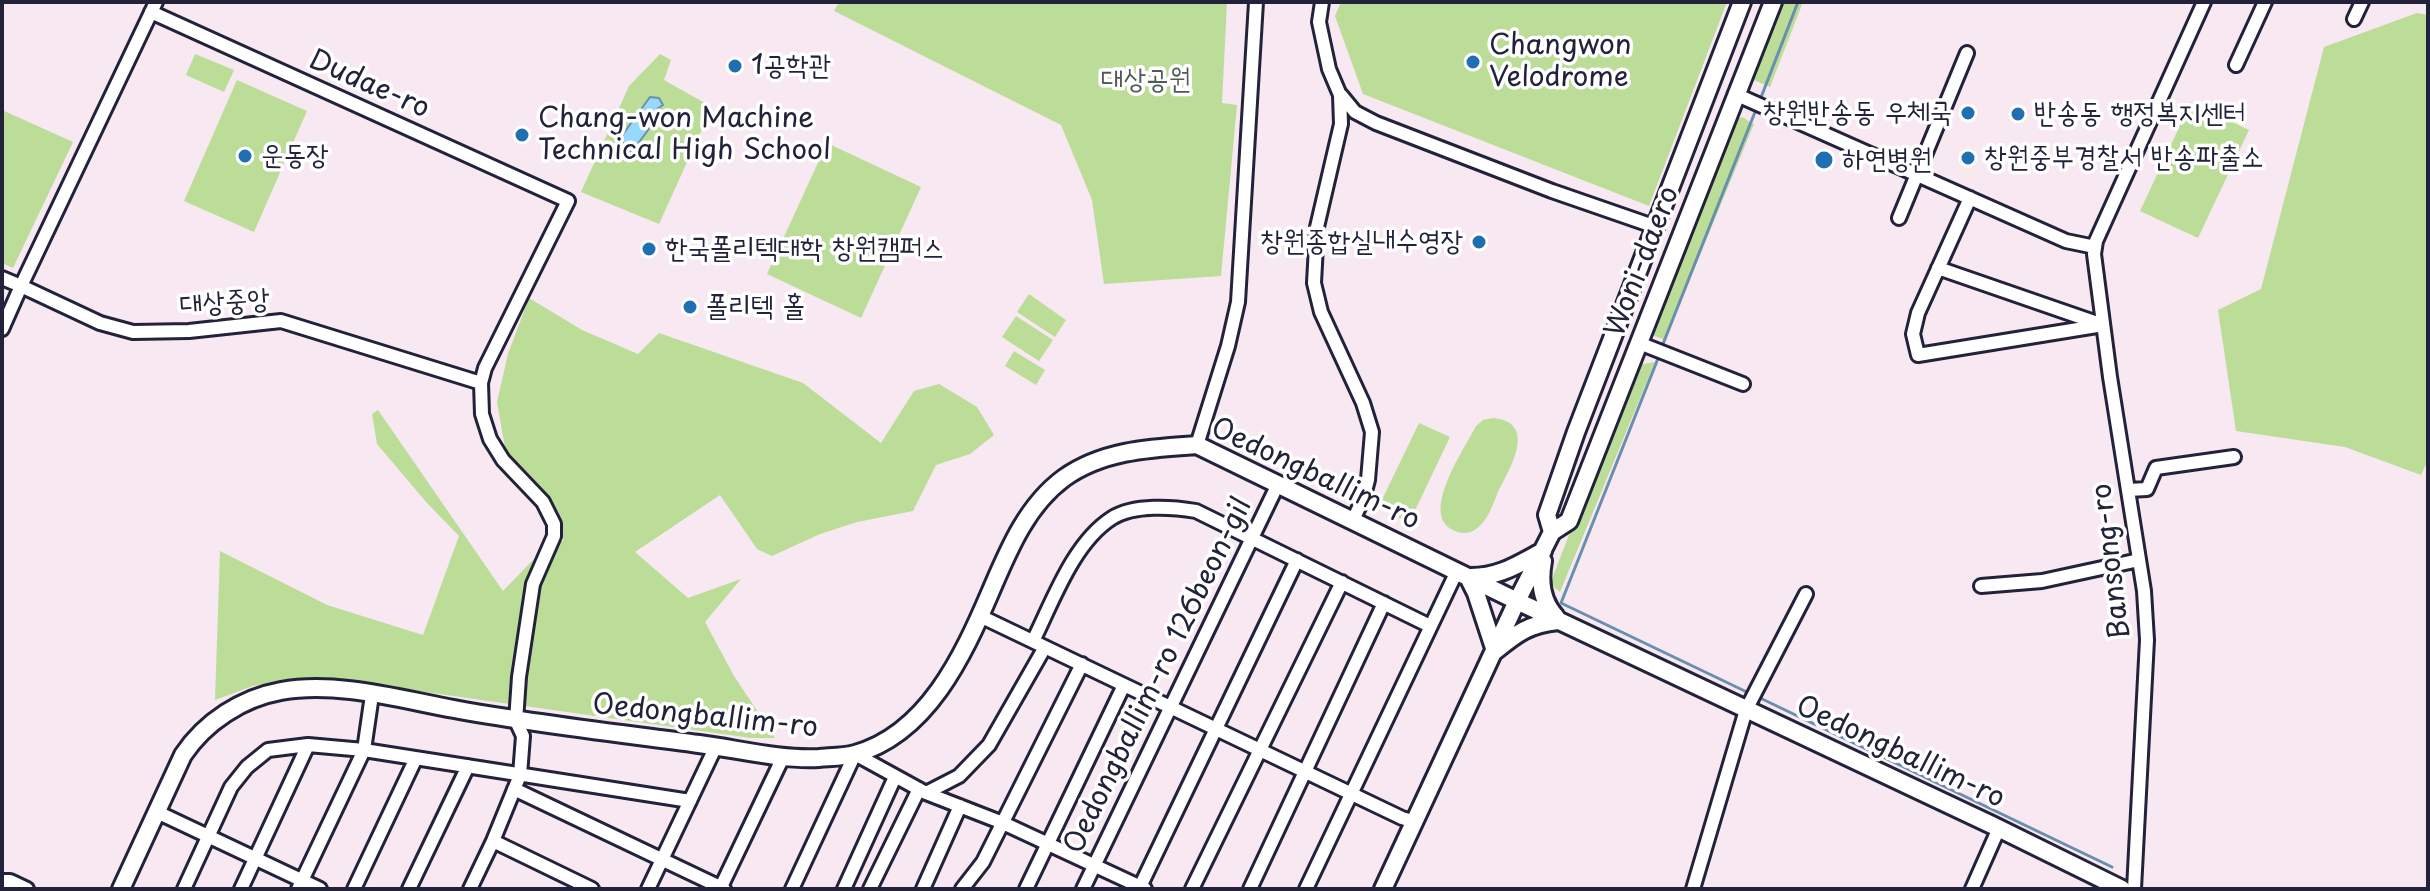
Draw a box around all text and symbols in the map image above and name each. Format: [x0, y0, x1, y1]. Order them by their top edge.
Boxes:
place label: Changwon Velodrome [1489, 29, 1632, 95]
street label: Dudae-ro [304, 44, 434, 126]
place label: 1공학관 [751, 49, 831, 83]
marker: Changwon Velodrome [1464, 53, 1482, 71]
marker: 1공학관 [726, 57, 744, 75]
park label: 대상공원 [1101, 63, 1191, 97]
place label: 창원반송동 우체국 [1763, 96, 1952, 130]
place label: 반송동 행정복지센터 [2034, 97, 2246, 131]
place label: Chang-won Machine Technical High School [538, 102, 831, 168]
marker: 창원반송동 우체국 [1959, 104, 1977, 122]
marker: 반송동 행정복지센터 [2009, 105, 2027, 123]
marker: Chang-won Machine Technical High School [513, 126, 531, 144]
place label: 운동장 [261, 139, 329, 173]
place label: 창원중부경찰서 반송파출소 [1984, 141, 2263, 175]
place label: 하연병원 [1842, 143, 1932, 177]
marker: 운동장 [236, 147, 254, 165]
marker: 하연병원 [1813, 149, 1835, 171]
marker: 창원중부경찰서 반송파출소 [1959, 149, 1977, 167]
street label: Woni-daero [1599, 182, 1687, 342]
place label: 창원종합실내수영장 [1260, 225, 1463, 259]
place label: 한국폴리텍대학 창원캠퍼스 [665, 232, 944, 266]
marker: 창원종합실내수영장 [1470, 233, 1488, 251]
marker: 한국폴리텍대학 창원캠퍼스 [640, 240, 658, 258]
street label: 대상중앙 [179, 283, 271, 323]
place label: 폴리텍 홀 [706, 290, 805, 324]
marker: 폴리텍 홀 [681, 298, 699, 316]
street label: Oedongballim-ro [1205, 412, 1425, 538]
street label: Bansong-ro [2086, 481, 2138, 641]
street label: Oedongballim-ro 126beon-gil [1058, 493, 1260, 859]
street label: Oedongballim-ro [591, 688, 819, 746]
street label: Oedongballim-ro [1790, 690, 2010, 816]

